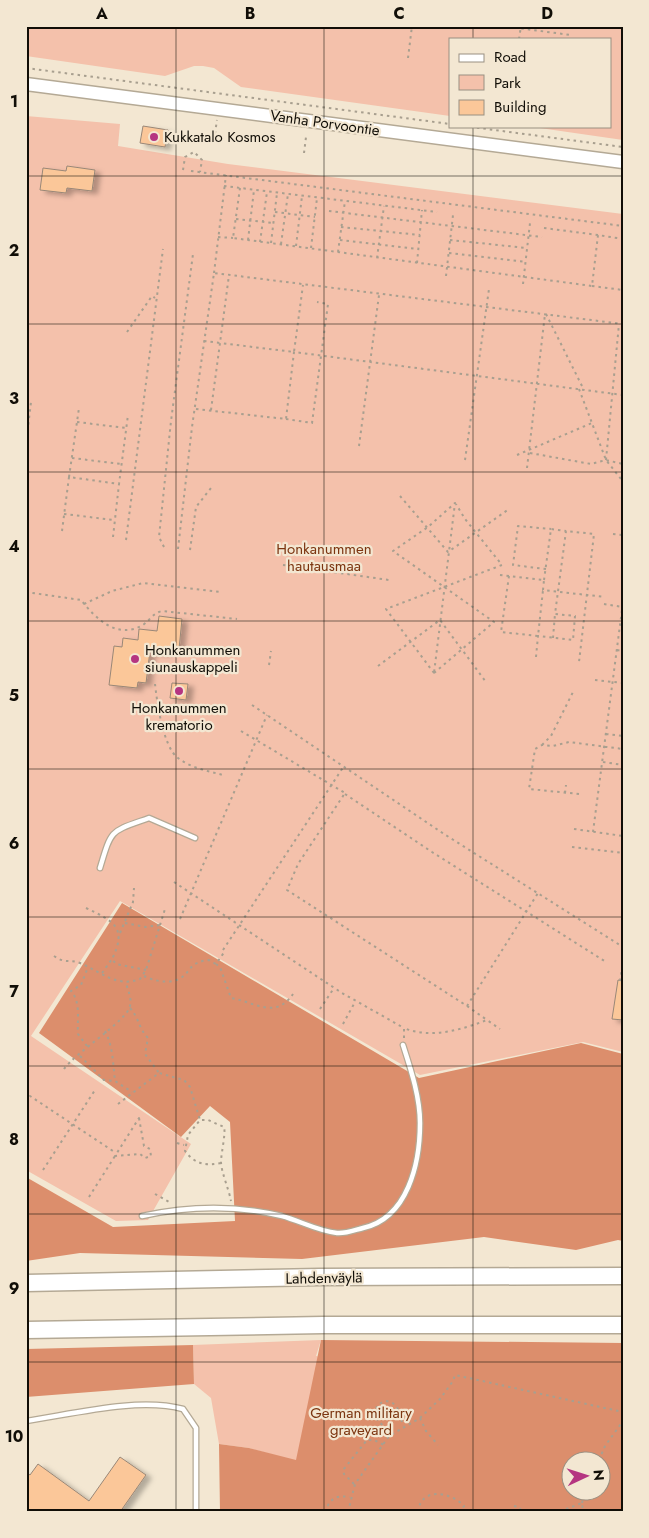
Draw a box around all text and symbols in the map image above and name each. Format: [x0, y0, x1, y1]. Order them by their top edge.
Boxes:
text: A [95, 2, 108, 25]
text: B [245, 2, 255, 25]
text: C [393, 2, 405, 25]
text: D [541, 2, 553, 25]
legend [449, 38, 612, 128]
text: Road [494, 46, 526, 68]
text: Park [494, 72, 521, 94]
text: 1 [10, 90, 18, 113]
text: Building [494, 96, 546, 118]
street label: Vanha Porvoontie [269, 104, 382, 142]
place label: Kukkatalo Kosmos [164, 126, 275, 148]
marker: Kukkatalo Kosmos [148, 131, 160, 143]
text: 2 [9, 239, 19, 262]
text: 3 [9, 387, 19, 410]
text: 4 [8, 535, 20, 558]
park label: Honkanummen hautausmaa [276, 538, 372, 577]
place label: Honkanummen siunauskappeli [145, 639, 240, 678]
marker: Honkanummen siunauskappeli [129, 653, 141, 665]
text: 5 [9, 684, 19, 707]
marker: Honkanummen krematorio [173, 685, 185, 697]
place label: Honkanummen krematorio [131, 697, 227, 736]
text: 6 [9, 832, 19, 855]
text: 7 [9, 980, 19, 1003]
text: 8 [9, 1128, 19, 1151]
street label: Lahdenväylä [285, 1266, 363, 1290]
text: 9 [9, 1277, 19, 1300]
park label: German military graveyard [310, 1402, 412, 1441]
text: 10 [5, 1425, 23, 1448]
north arrow [562, 1450, 612, 1500]
text: N [589, 1469, 609, 1481]

